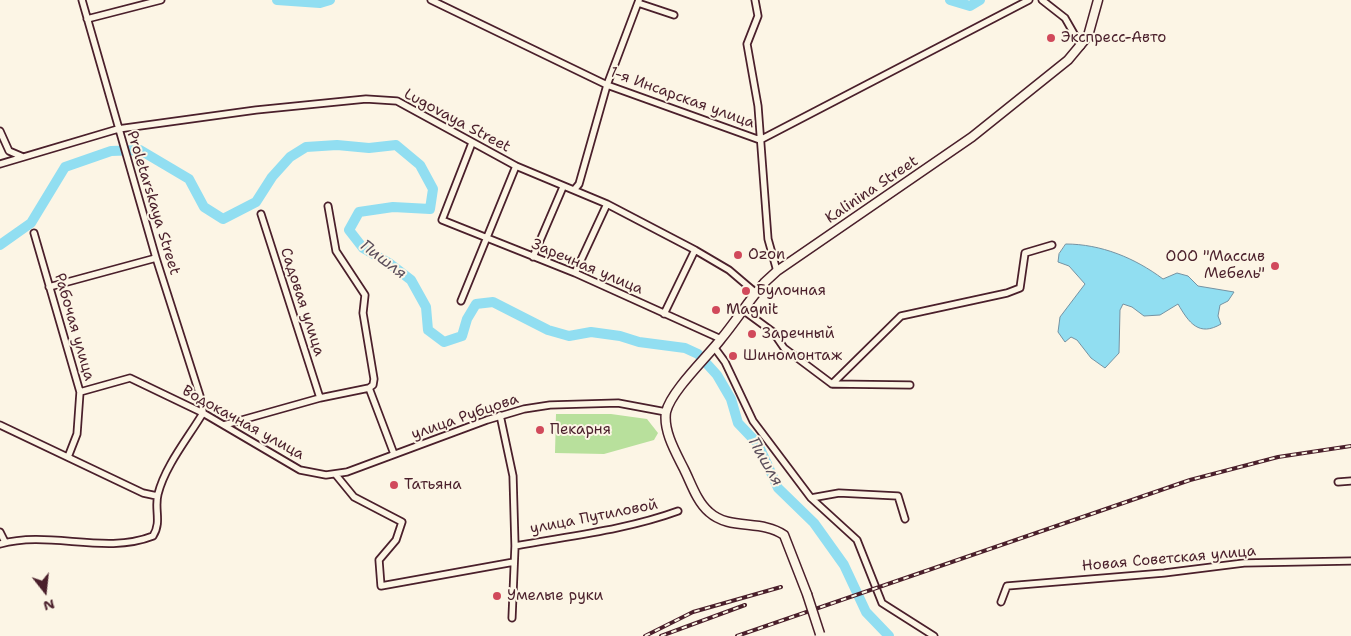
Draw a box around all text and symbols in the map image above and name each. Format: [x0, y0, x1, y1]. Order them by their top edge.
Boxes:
place label: Экспресс-Авто [1061, 29, 1166, 47]
marker: Экспресс-Авто [1045, 32, 1057, 44]
street label: 1-я Инсарская улица [607, 63, 757, 133]
street label: Lugovaya Street [401, 85, 513, 157]
street label: Proletarskaya Street [122, 129, 184, 277]
street label: Kalinina Street [822, 152, 922, 228]
street label: Заречная улица [528, 235, 646, 299]
water label: Пишля [356, 236, 410, 284]
street label: Садовая улица [276, 246, 328, 358]
place label: Ozon [748, 246, 785, 264]
place label: ООО "Массив Мебель" [1166, 248, 1265, 283]
marker: Ozon [732, 249, 744, 261]
marker: ООО "Массив Мебель" [1269, 260, 1281, 272]
street label: Рабочая улица [50, 271, 98, 383]
place label: Булочная [756, 282, 826, 300]
marker: Булочная [740, 285, 752, 297]
place label: Magnit [726, 301, 778, 319]
marker: Magnit [710, 304, 722, 316]
place label: Заречный [762, 325, 834, 343]
marker: Заречный [746, 328, 758, 340]
place label: Шиномонтаж [743, 347, 842, 365]
marker: Шиномонтаж [727, 350, 739, 362]
street label: Водокачная улица [179, 382, 307, 464]
street label: улица Рубцова [409, 390, 521, 444]
place label: Пекарня [550, 421, 611, 439]
marker: Пекарня [534, 424, 546, 436]
water label: Пишля [743, 434, 787, 490]
place label: Татьяна [404, 476, 462, 494]
marker: Татьяна [388, 479, 400, 491]
street label: улица Путиловой [529, 496, 659, 538]
street label: Новая Советская улица [1081, 542, 1257, 576]
north arrow [20, 566, 70, 616]
place label: Умелые руки [507, 587, 603, 605]
marker: Умелые руки [491, 590, 503, 602]
text: N [41, 595, 57, 616]

